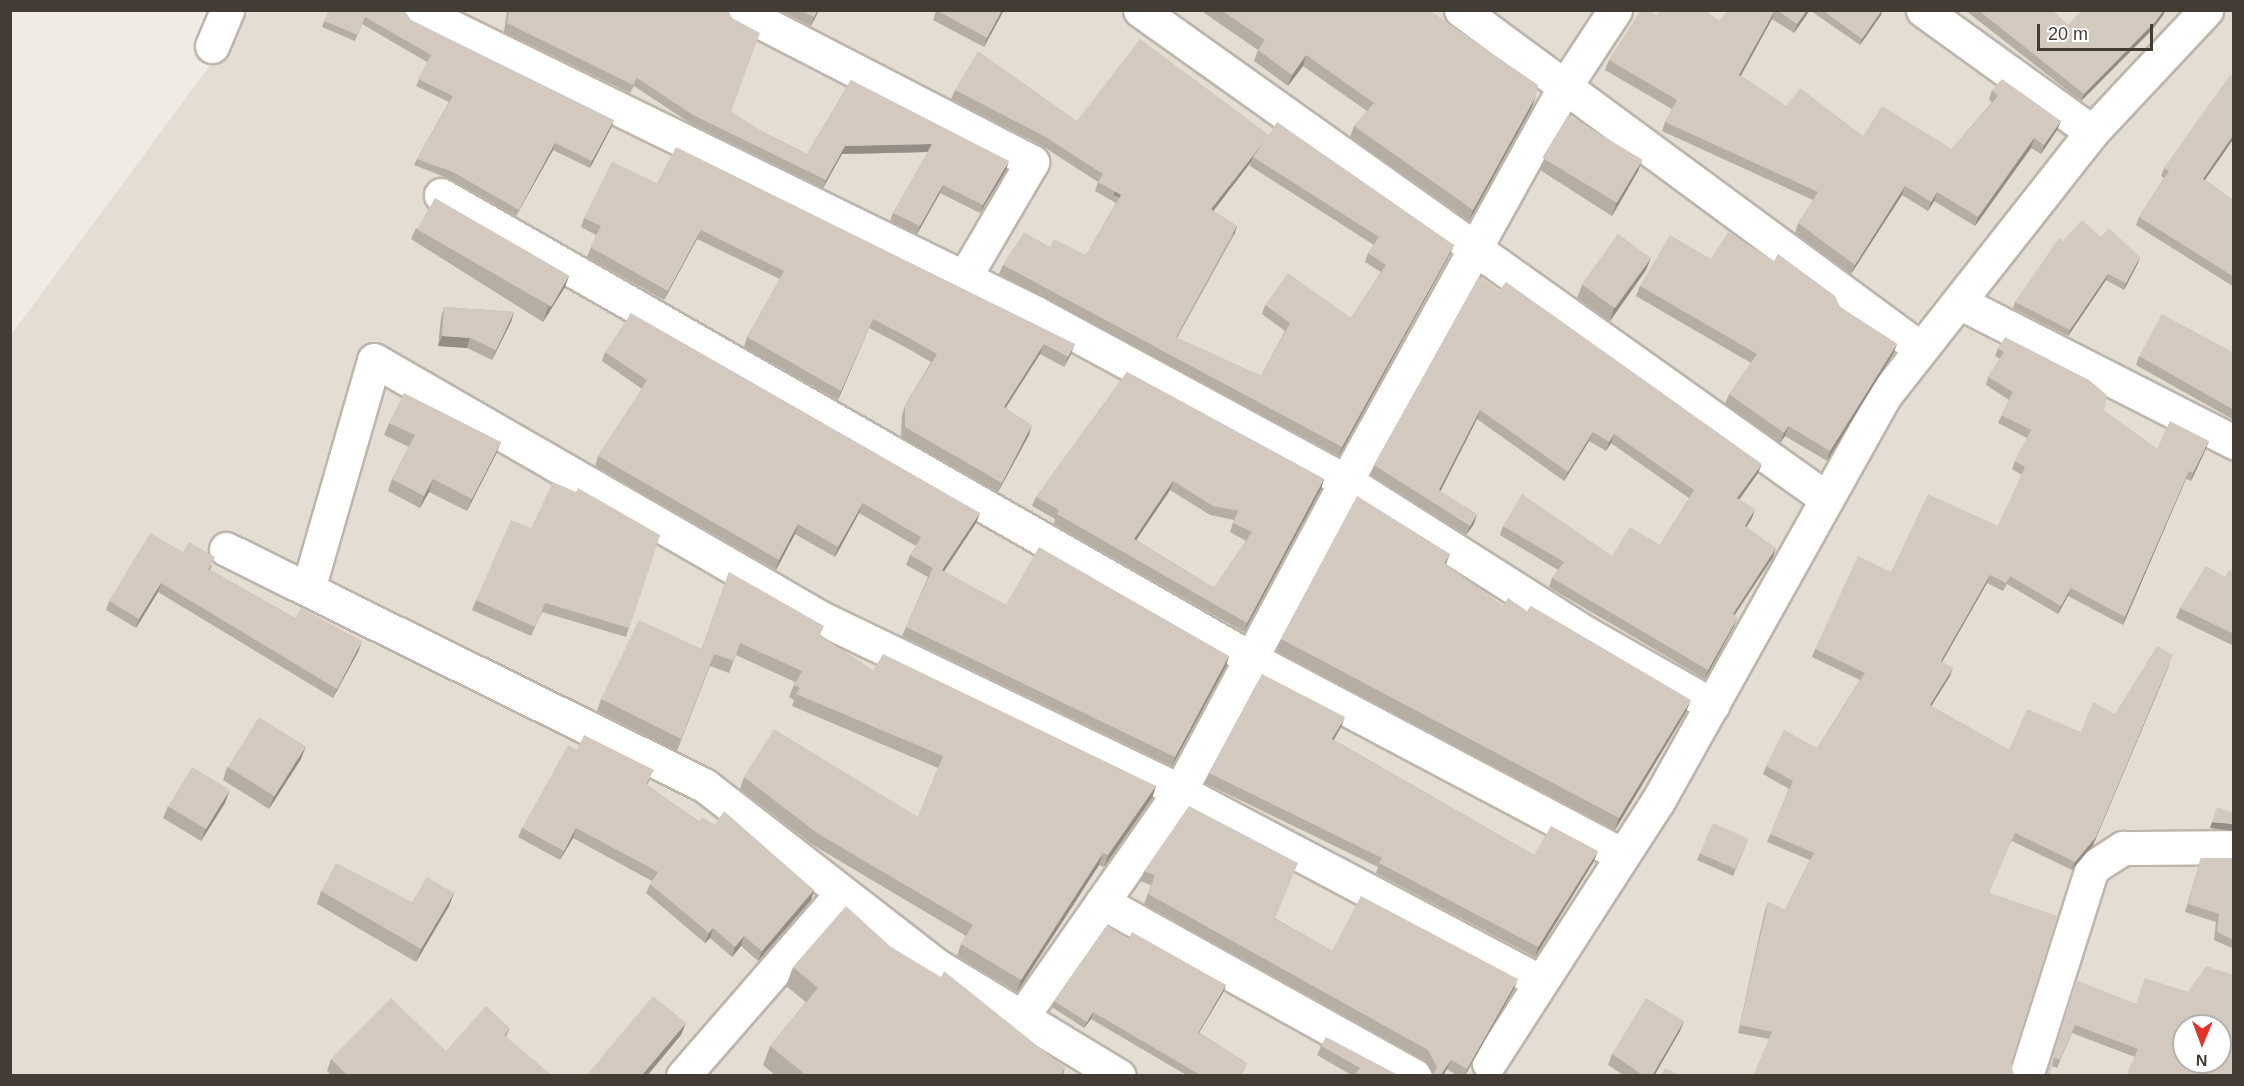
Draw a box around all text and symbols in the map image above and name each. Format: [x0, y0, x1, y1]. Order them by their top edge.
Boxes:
scale bar [2040, 12, 2156, 50]
text: 20 m [2048, 24, 2088, 44]
north arrow [2172, 1014, 2232, 1074]
text: N [2196, 1052, 2208, 1069]

